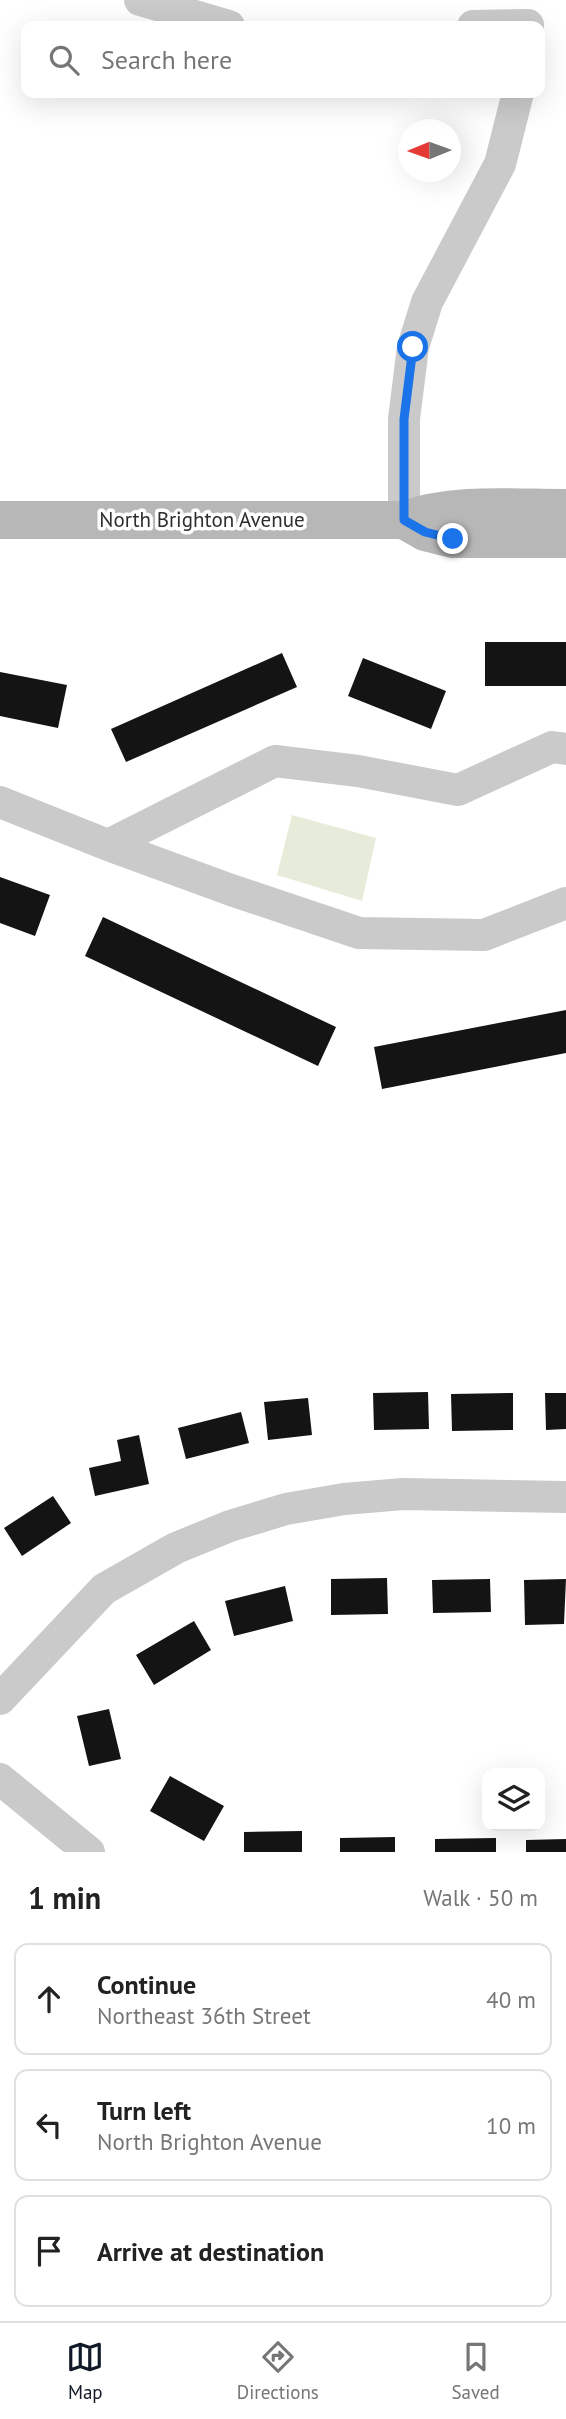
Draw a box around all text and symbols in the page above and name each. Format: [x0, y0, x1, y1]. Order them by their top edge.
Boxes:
search box [21, 21, 545, 98]
icon: search [45, 41, 83, 79]
text: Search here [101, 43, 232, 76]
north arrow [398, 119, 461, 182]
route start [397, 331, 428, 362]
street label: North Brighton Avenue [99, 506, 305, 533]
route end [437, 523, 468, 554]
map controls [482, 1768, 545, 1831]
button: layers [482, 1768, 545, 1831]
text: 1 min [28, 1878, 101, 1917]
text: Walk · 50 m [423, 1883, 538, 1912]
text: Continue [97, 1968, 196, 2001]
icon: ahead [30, 1980, 68, 2018]
text: 40 m [486, 1985, 536, 2014]
text: Northeast 36th Street [97, 2001, 311, 2030]
text: Turn left [97, 2094, 191, 2127]
icon: left [30, 2106, 68, 2144]
text: 10 m [486, 2111, 536, 2140]
text: North Brighton Avenue [97, 2127, 322, 2156]
icon: arrive [30, 2232, 68, 2270]
text: Arrive at destination [97, 2235, 324, 2268]
tab: Map [66, 2338, 104, 2404]
tab: Directions [237, 2338, 319, 2404]
tab: Saved [451, 2338, 500, 2404]

